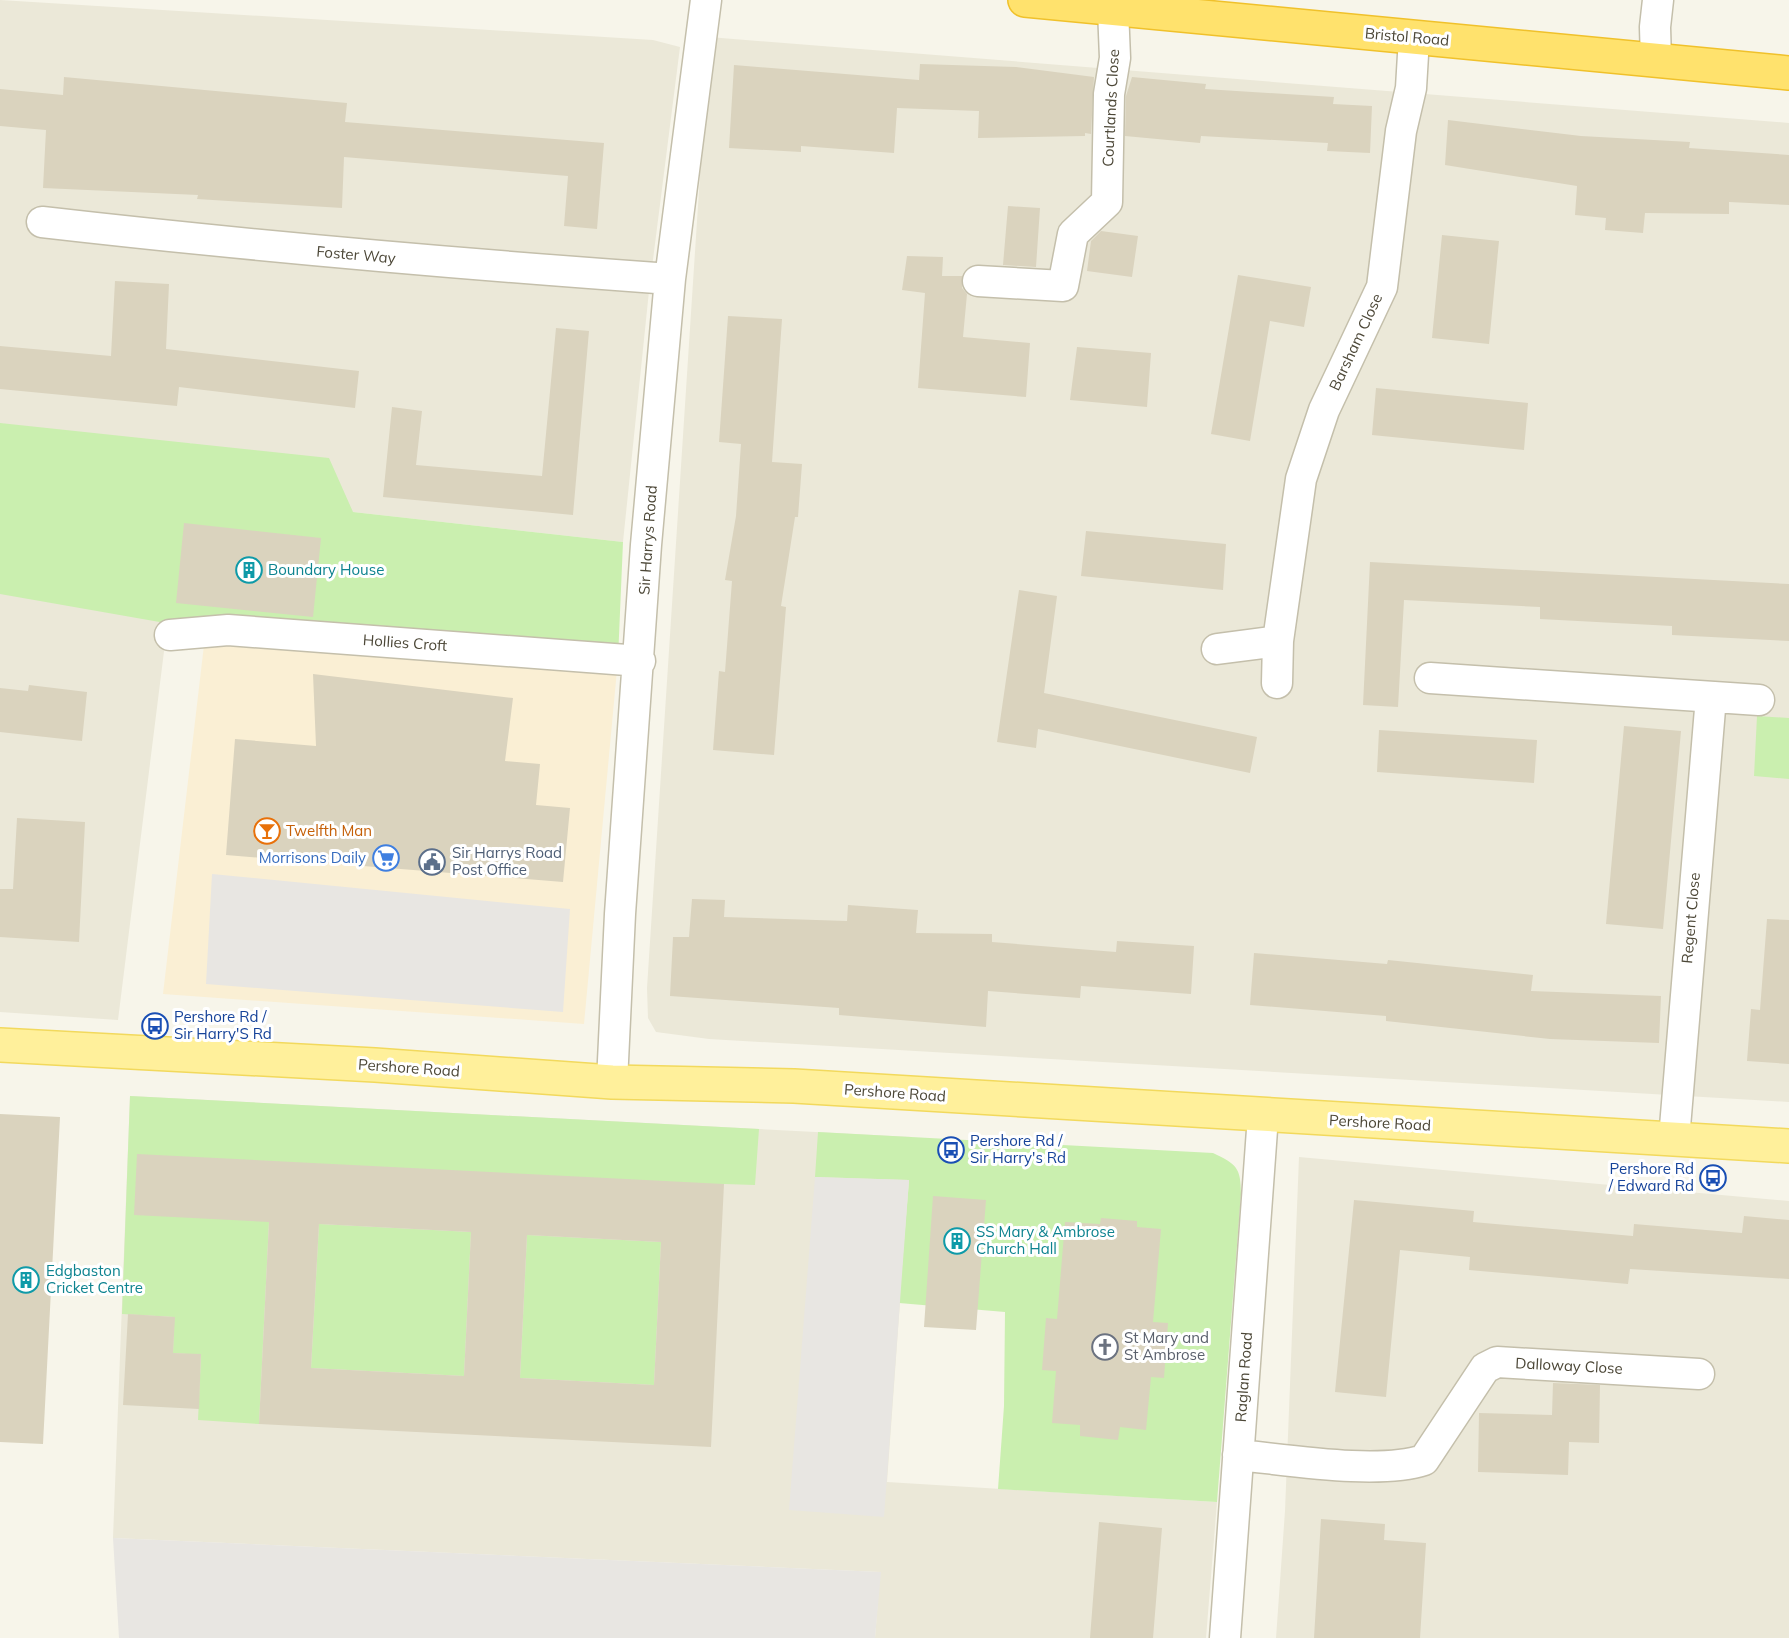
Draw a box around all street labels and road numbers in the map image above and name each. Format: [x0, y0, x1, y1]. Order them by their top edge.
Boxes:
street label: Bristol Road [1364, 23, 1450, 50]
street label: Courtlands Close [1098, 49, 1123, 167]
street label: Foster Way [316, 242, 396, 267]
street label: Barsham Close [1325, 290, 1386, 393]
street label: Sir Harrys Road [634, 484, 661, 596]
street label: Hollies Croft [362, 630, 448, 655]
street label: Regent Close [1677, 872, 1704, 964]
street label: Pershore Road [358, 1054, 461, 1081]
street label: Pershore Road [844, 1079, 947, 1106]
street label: Pershore Road [1329, 1110, 1431, 1135]
street label: Raglan Road [1231, 1331, 1256, 1423]
street label: Dalloway Close [1515, 1353, 1623, 1378]

